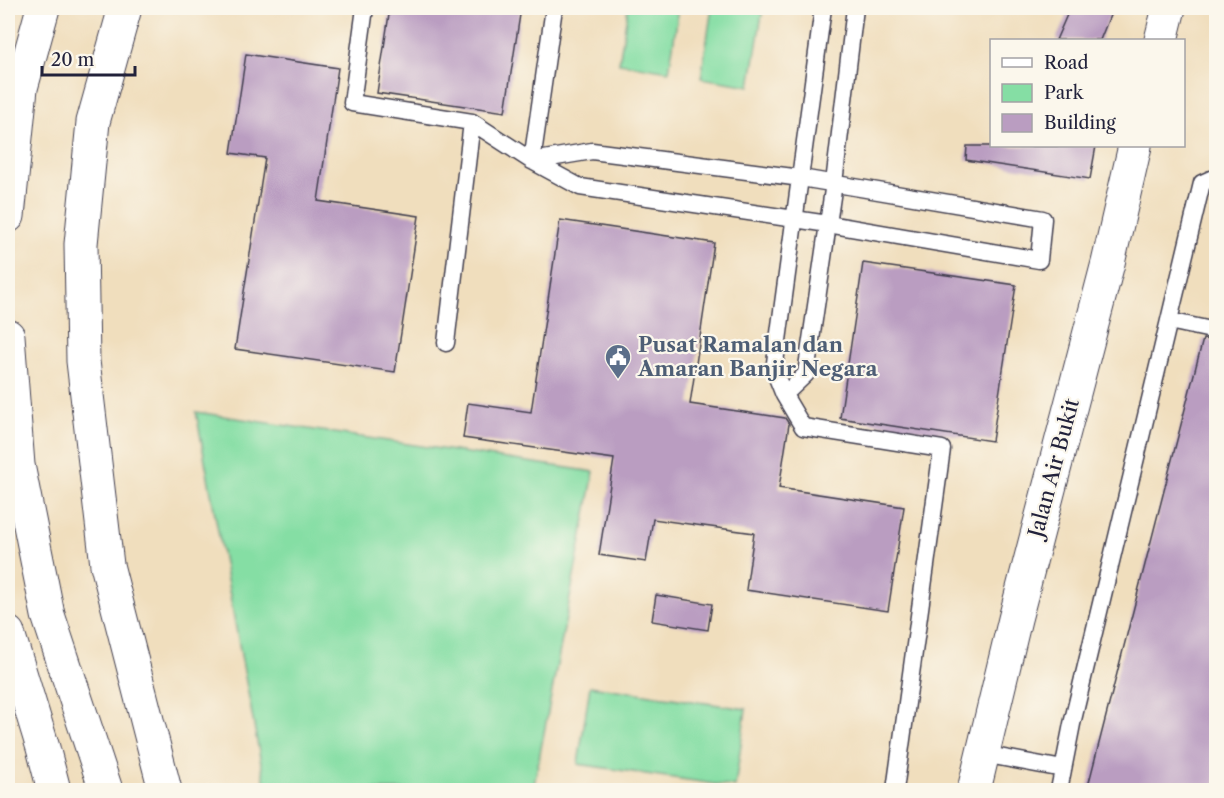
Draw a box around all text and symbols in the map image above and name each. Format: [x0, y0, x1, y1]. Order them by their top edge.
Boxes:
scale bar [42, 39, 135, 77]
legend [990, 39, 1185, 147]
text: 20 m [51, 49, 95, 71]
text: Road [1044, 52, 1089, 74]
text: Park [1044, 82, 1085, 104]
text: Building [1044, 112, 1116, 134]
place label: Pusat Ramalan dan Amaran Banjir Negara [637, 332, 879, 381]
public building icon: Pusat Ramalan dan Amaran Banjir Negara [603, 342, 633, 380]
street label: Jalan Air Bukit [1022, 395, 1084, 543]

